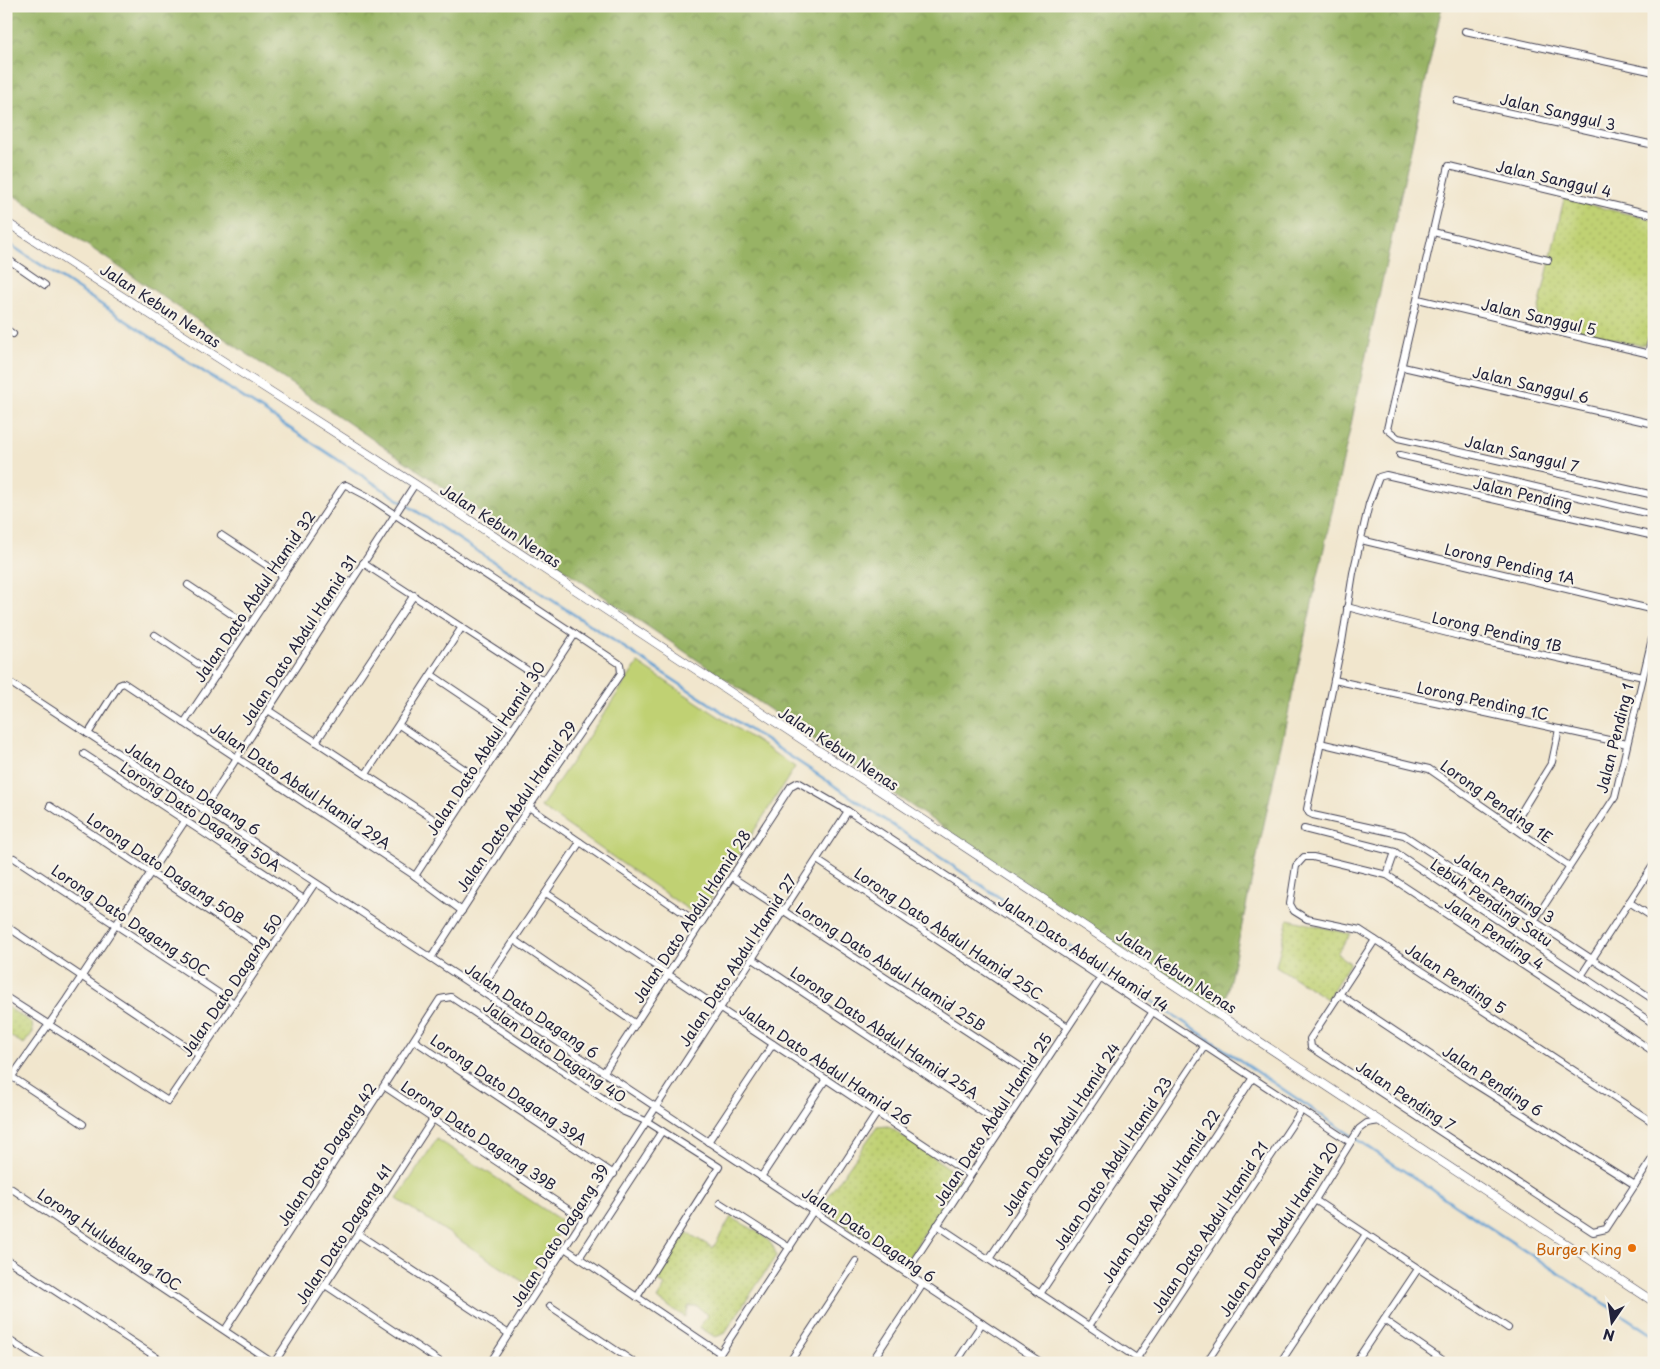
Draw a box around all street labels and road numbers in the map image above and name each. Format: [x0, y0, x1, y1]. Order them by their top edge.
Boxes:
street label: Jalan Sanggul 3 [1498, 87, 1618, 135]
street label: Jalan Sanggul 4 [1494, 154, 1614, 203]
street label: Jalan Kebun Nenas [96, 257, 226, 353]
street label: Jalan Sanggul 5 [1479, 292, 1599, 340]
street label: Jalan Sanggul 6 [1470, 359, 1592, 409]
street label: Jalan Sanggul 7 [1463, 429, 1582, 477]
street label: Jalan Pending [1471, 470, 1575, 516]
street label: Jalan Kebun Nenas [436, 477, 566, 573]
street label: Jalan Dato Abdul Hamid 32 [188, 505, 320, 687]
street label: Lorong Pending 1A [1442, 537, 1578, 589]
street label: Jalan Dato Abdul Hamid 31 [234, 550, 362, 730]
street label: Lorong Pending 1B [1430, 605, 1564, 657]
street label: Jalan Dato Abdul Hamid 30 [420, 656, 550, 840]
street label: Lorong Pending 1C [1415, 675, 1551, 725]
street label: Jalan Pending 1 [1589, 681, 1639, 795]
street label: Jalan Kebun Nenas [774, 700, 904, 796]
street label: Jalan Dato Abdul Hamid 29A [206, 716, 396, 854]
street label: Jalan Dato Abdul Hamid 29 [450, 716, 582, 896]
street label: Jalan Dato Dagang 6 [121, 736, 265, 840]
street label: Lorong Pending 1E [1436, 754, 1558, 848]
street label: Lorong Dato Dagang 50A [116, 755, 286, 877]
street label: Lorong Dato Dagang 50B [83, 807, 249, 929]
street label: Jalan Dato Abdul Hamid 28 [626, 825, 756, 1007]
street label: Jalan Pending 3 [1450, 846, 1560, 928]
street label: Lebuh Pending Satu [1426, 852, 1558, 952]
street label: Lorong Dato Dagang 50C [47, 858, 215, 982]
street label: Lorong Dato Abdul Hamid 25C [850, 861, 1048, 1005]
street label: Jalan Dato Abdul Hamid 27 [672, 869, 802, 1051]
street label: Jalan Dato Abdul Hamid 14 [994, 889, 1174, 1017]
street label: Jalan Pending 4 [1441, 891, 1550, 975]
street label: Lorong Dato Abdul Hamid 25B [791, 896, 991, 1036]
street label: Jalan Dato Dagang 50 [174, 909, 288, 1061]
street label: Jalan Kebun Nenas [1112, 923, 1242, 1019]
street label: Jalan Pending 5 [1401, 937, 1511, 1019]
street label: Jalan Dato Dagang 6 [461, 957, 603, 1063]
street label: Lorong Dato Abdul Hamid 25A [786, 960, 984, 1104]
street label: Jalan Dato Dagang 40 [479, 994, 631, 1108]
street label: Jalan Dato Abdul Hamid 26 [735, 998, 917, 1130]
street label: Lorong Dato Dagang 39A [426, 1028, 592, 1150]
street label: Jalan Dato Abdul Hamid 25 [927, 1028, 1057, 1210]
street label: Jalan Dato Abdul Hamid 24 [995, 1038, 1125, 1220]
street label: Jalan Pending 6 [1438, 1039, 1548, 1121]
street label: Jalan Pending 7 [1352, 1054, 1461, 1136]
street label: Jalan Dato Abdul Hamid 23 [1047, 1072, 1177, 1254]
street label: Lorong Dato Dagang 39B [397, 1074, 561, 1196]
street label: Jalan Dato Dagang 42 [271, 1078, 381, 1230]
street label: Jalan Dato Abdul Hamid 22 [1095, 1105, 1225, 1287]
street label: Jalan Dato Abdul Hamid 21 [1145, 1137, 1273, 1317]
street label: Jalan Dato Abdul Hamid 20 [1213, 1137, 1343, 1321]
street label: Jalan Dato Dagang 41 [289, 1159, 397, 1309]
street label: Jalan Dato Dagang 39 [504, 1159, 614, 1311]
street label: Jalan Dato Dagang 6 [798, 1181, 940, 1287]
street label: Lorong Hulubalang 10C [33, 1182, 187, 1296]

